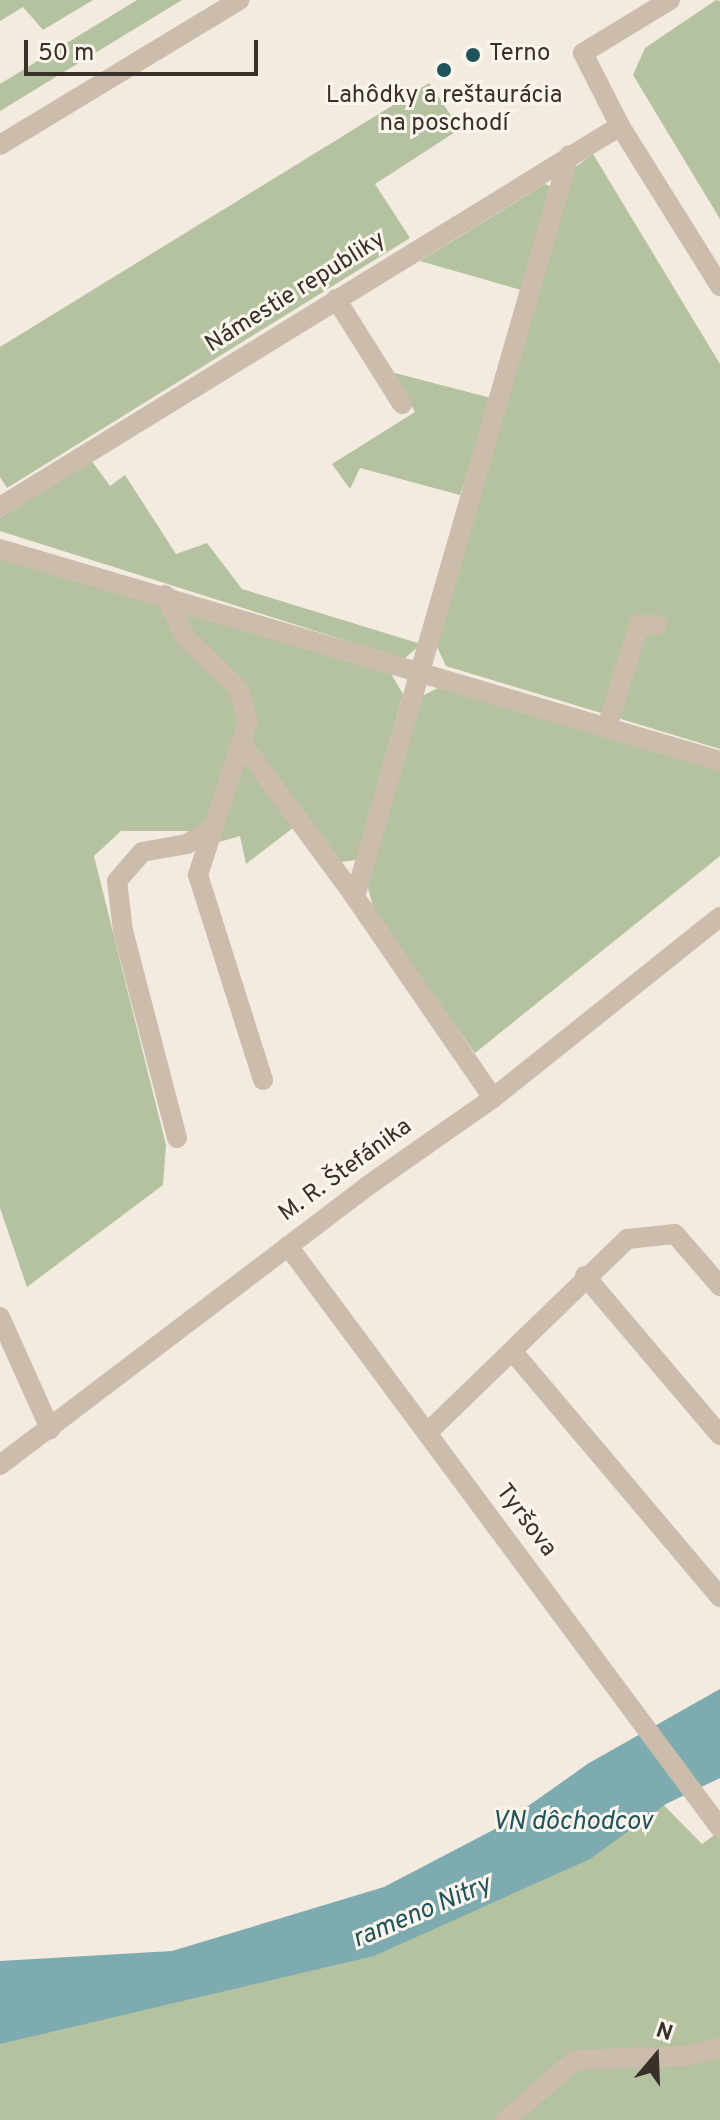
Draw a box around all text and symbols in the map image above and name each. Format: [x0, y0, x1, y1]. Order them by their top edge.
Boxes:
scale bar [28, 24, 262, 74]
text: 50 m [38, 39, 94, 69]
place label: Terno [489, 41, 550, 69]
marker: Terno [464, 46, 482, 64]
marker: Lahôdky a reštaurácia na poschodí [435, 61, 453, 79]
place label: Lahôdky a reštaurácia na poschodí [326, 83, 562, 139]
street label: Námestie republiky [201, 226, 391, 360]
street label: M. R. Štefánika [274, 1113, 418, 1229]
street label: Tyršova [488, 1479, 562, 1563]
water label: VN dôchodcov [492, 1807, 652, 1839]
water label: rameno Nitry [348, 1870, 496, 1956]
north arrow [616, 2016, 696, 2096]
text: N [652, 2017, 676, 2048]

